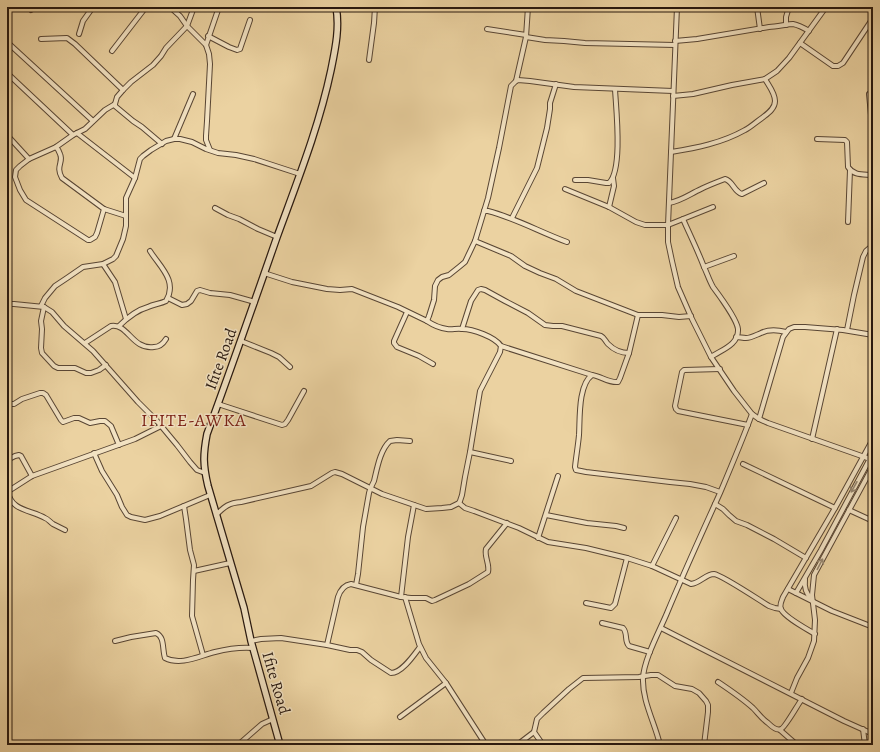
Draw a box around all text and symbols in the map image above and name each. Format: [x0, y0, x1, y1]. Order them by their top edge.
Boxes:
street label: Ifite Road [200, 325, 242, 393]
district label: IFITE-AWKA [141, 408, 247, 432]
one-way arrow [850, 481, 858, 493]
one-way arrow [816, 559, 824, 571]
street label: Ifite Road [257, 649, 296, 717]

